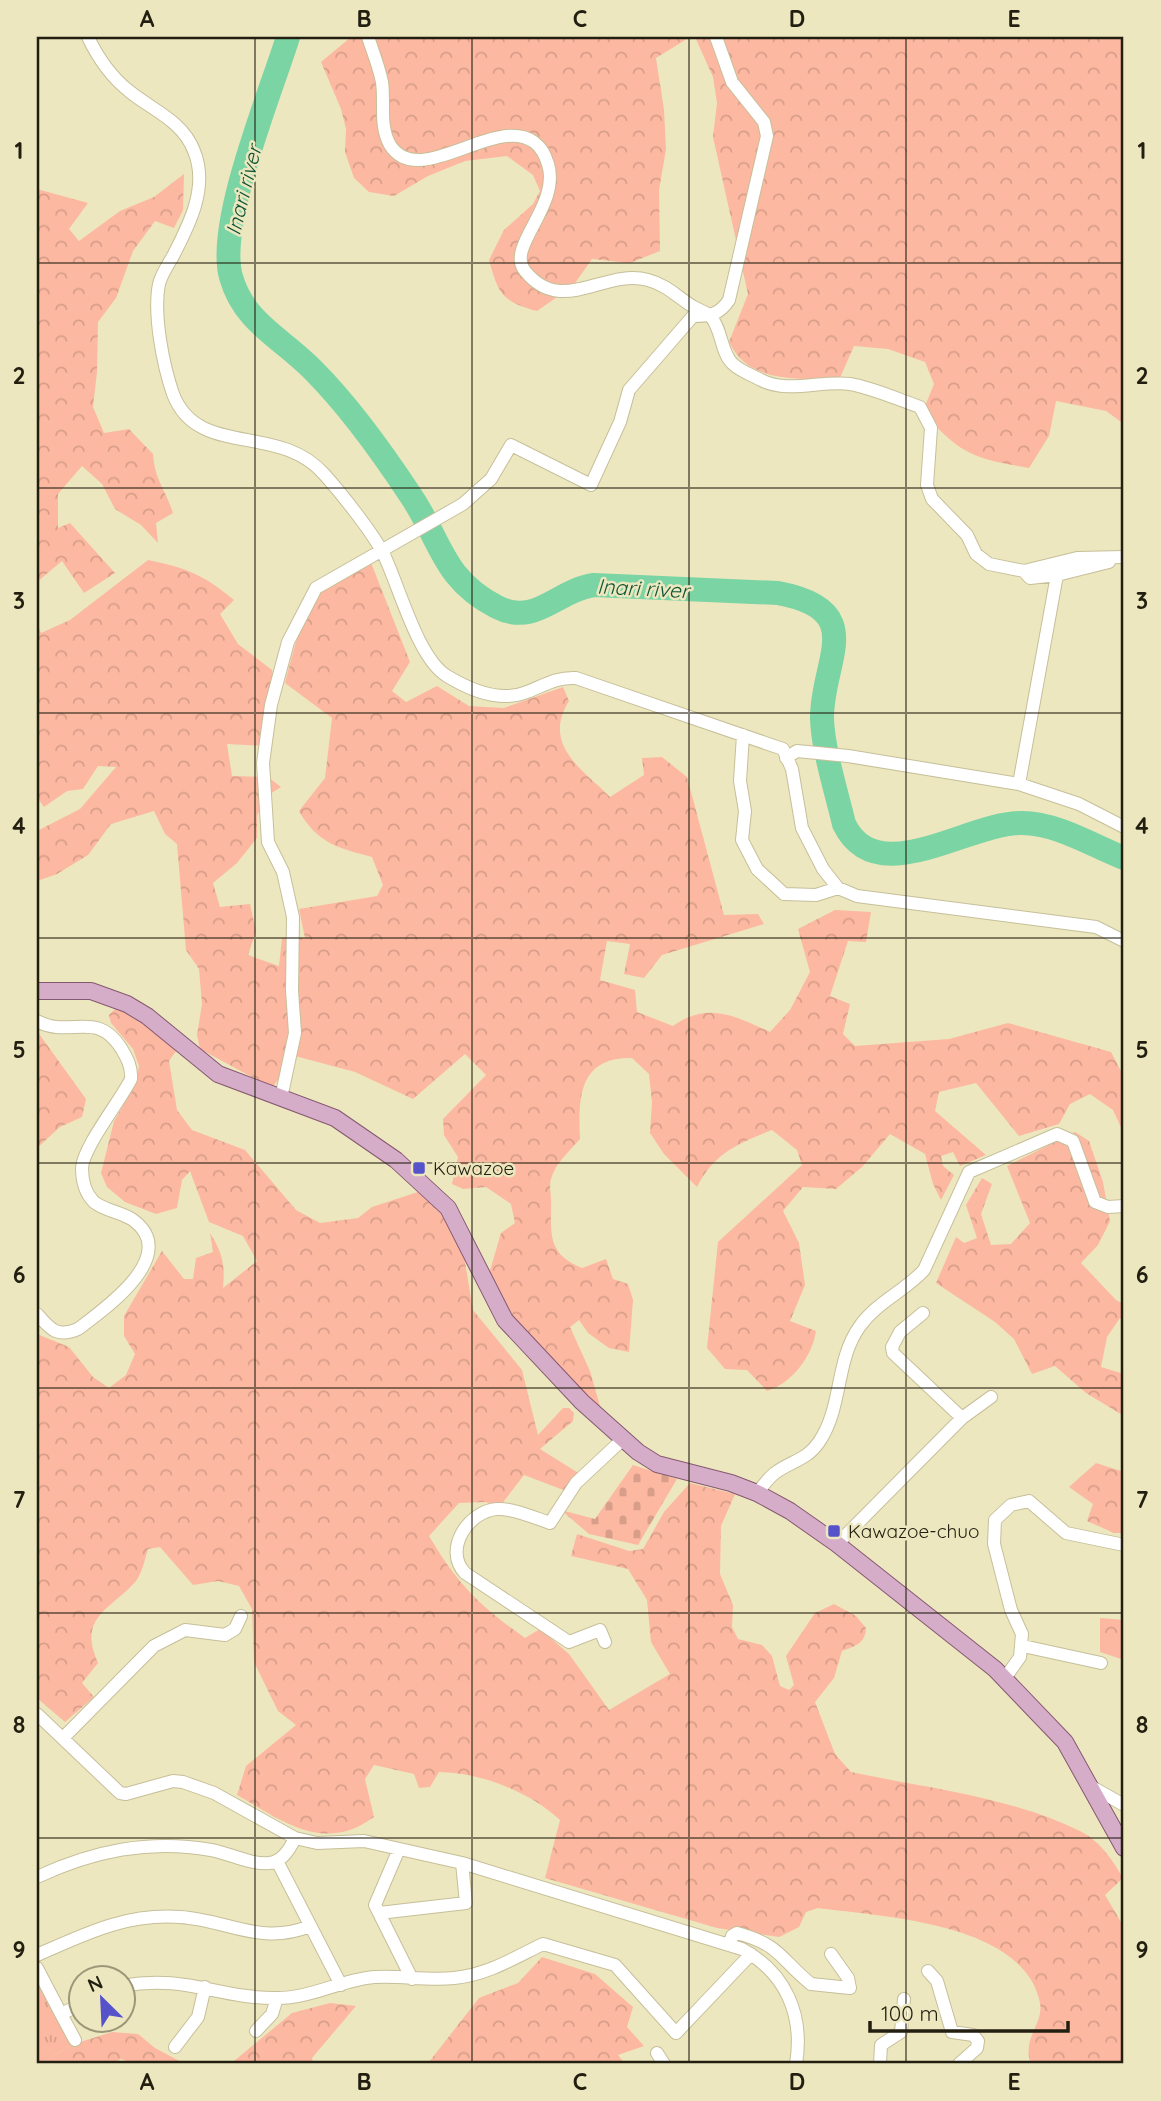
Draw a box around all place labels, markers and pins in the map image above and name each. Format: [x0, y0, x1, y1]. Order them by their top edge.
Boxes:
place label: Kawazoe [433, 1156, 514, 1180]
marker: Kawazoe [411, 1160, 427, 1176]
place label: Kawazoe-chuo [848, 1519, 980, 1543]
marker: Kawazoe-chuo [826, 1523, 842, 1539]

